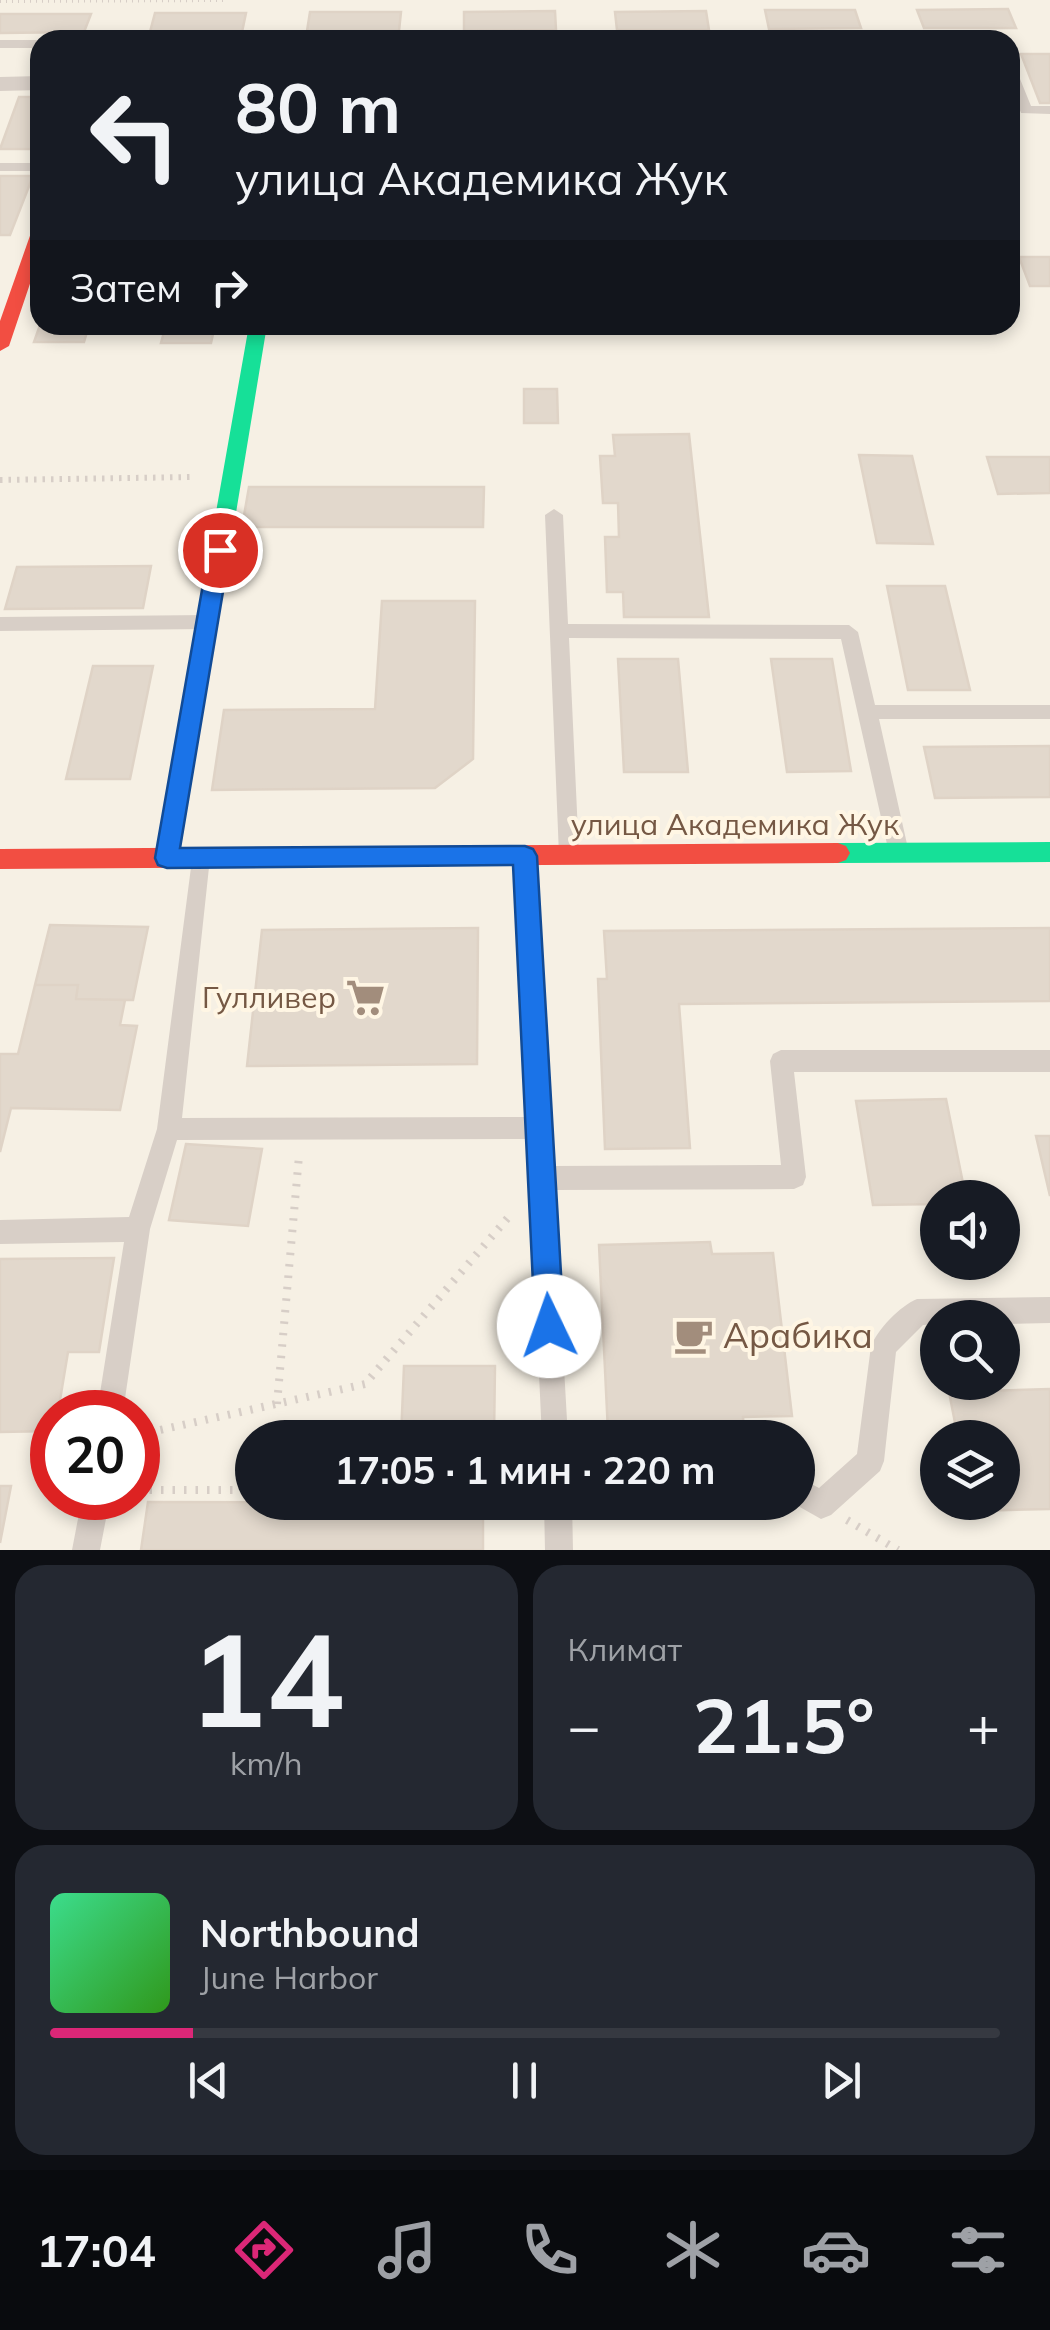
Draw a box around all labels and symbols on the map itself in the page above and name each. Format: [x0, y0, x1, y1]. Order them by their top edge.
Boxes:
pin [178, 508, 263, 593]
street label: улица Академика Жук [571, 805, 900, 843]
supermarket icon: Гулливер [345, 976, 387, 1018]
place label: Гулливер [202, 978, 336, 1016]
position arrow [497, 1274, 601, 1378]
place label: Арабика [723, 1313, 873, 1357]
cafe icon: Арабика [672, 1314, 714, 1356]
speed limit sign: 20 [30, 1390, 160, 1520]

